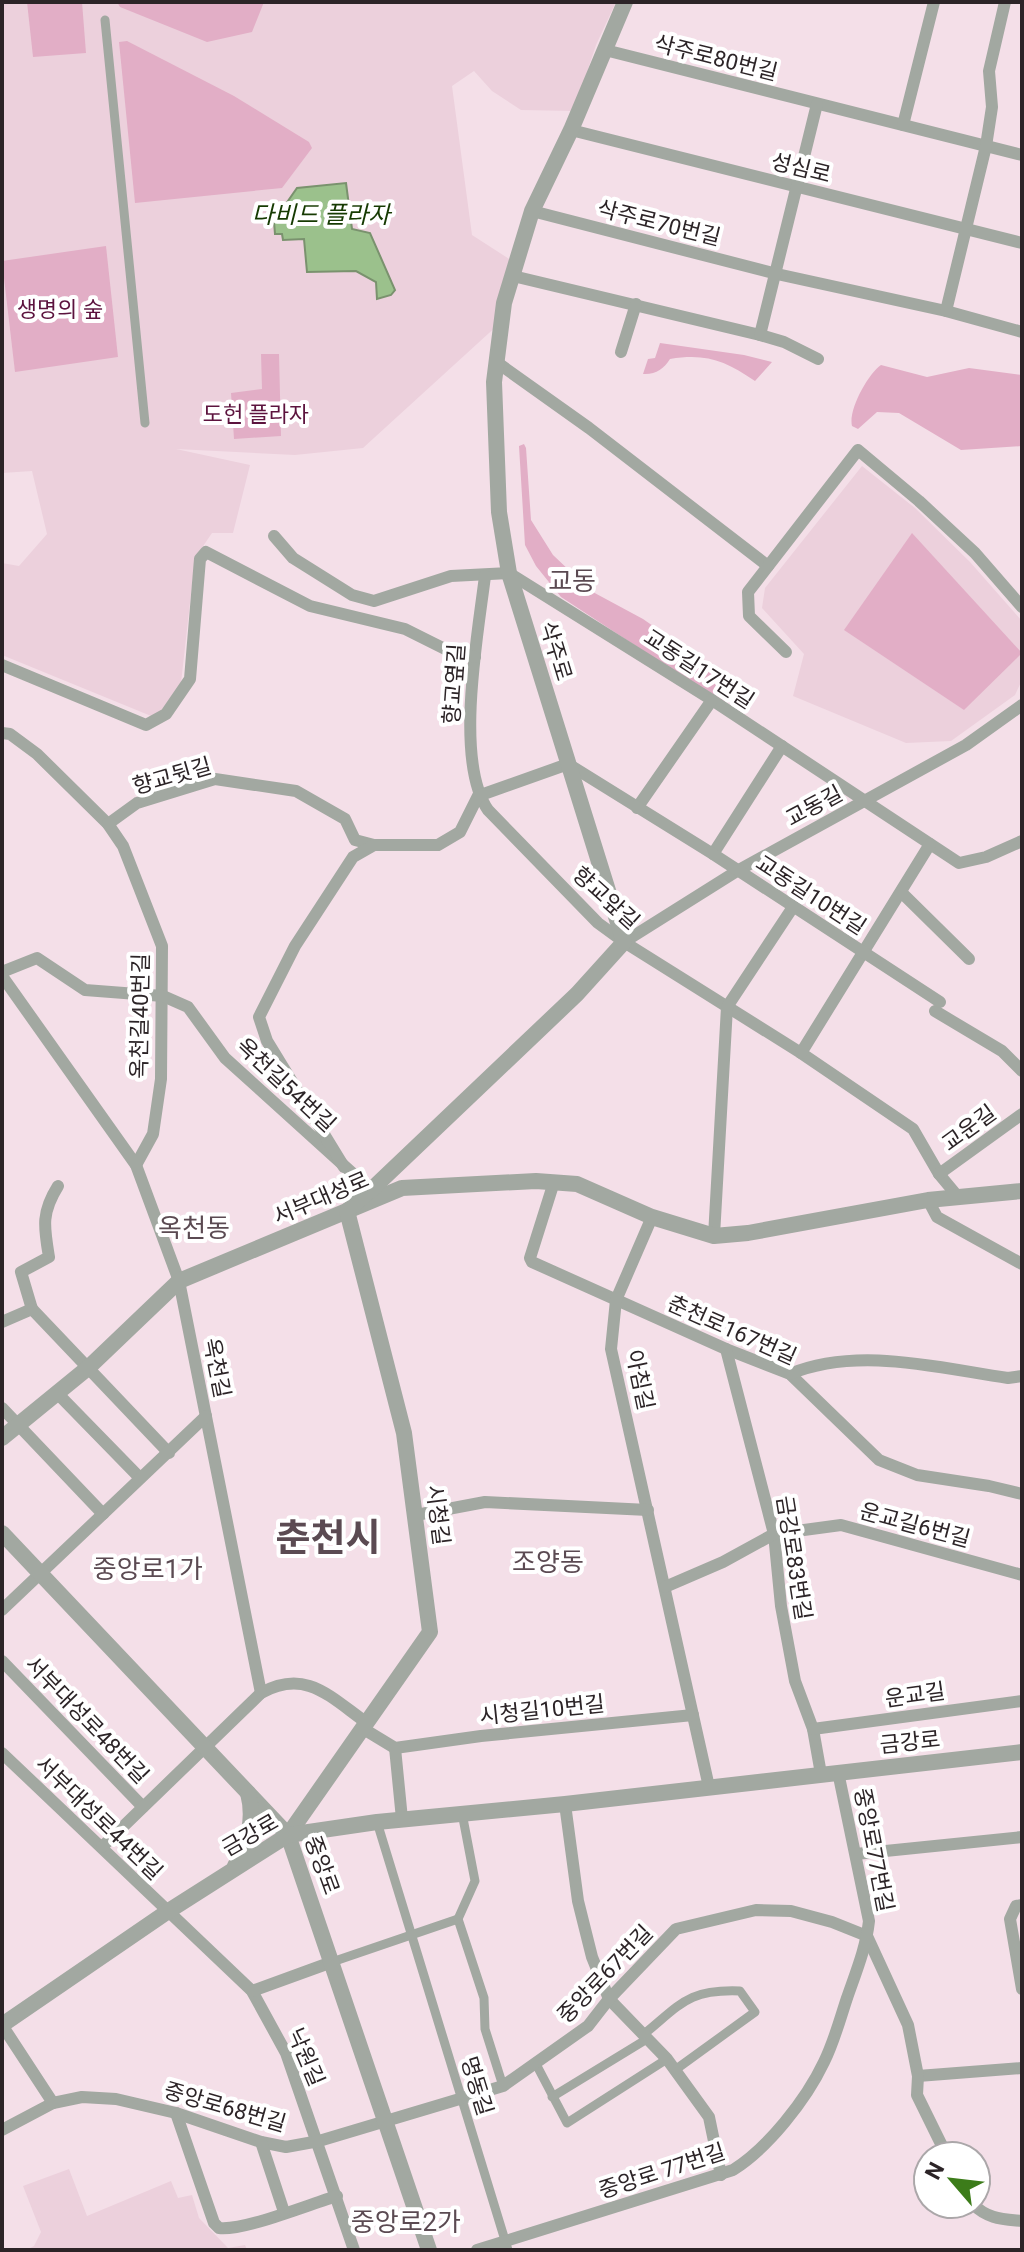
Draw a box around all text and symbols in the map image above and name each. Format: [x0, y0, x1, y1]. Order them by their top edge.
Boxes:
street label: 삭주로80번길 [652, 31, 780, 85]
street label: 성심로 [769, 149, 833, 187]
street label: 삭주로70번길 [595, 196, 723, 250]
water label: 다비드 플라자 [252, 201, 393, 229]
park label: 생명의 숲 [17, 297, 103, 322]
park label: 도헌 플라자 [203, 402, 309, 427]
district label: 교동 [548, 566, 596, 596]
street label: 삭주로 [535, 618, 577, 684]
street label: 교동길17번길 [639, 624, 759, 714]
street label: 향교옆길 [439, 643, 469, 725]
street label: 향교뒷길 [130, 753, 214, 799]
street label: 교동길 [781, 781, 847, 831]
street label: 교동길10번길 [751, 850, 871, 940]
street label: 향교앞길 [568, 862, 644, 934]
street label: 옥천길40번길 [126, 953, 154, 1079]
street label: 옥천길54번길 [231, 1033, 341, 1137]
street label: 교운길 [937, 1100, 1001, 1156]
street label: 서부대성로 [270, 1167, 372, 1229]
district label: 옥천동 [158, 1213, 230, 1243]
street label: 춘천로167번길 [664, 1290, 800, 1370]
street label: 옥천길 [199, 1336, 235, 1400]
street label: 아침길 [621, 1348, 659, 1412]
street label: 시청길 [422, 1483, 454, 1547]
street label: 금강로83번길 [772, 1494, 816, 1622]
street label: 운교길6번길 [857, 1498, 973, 1552]
district label: 춘천시 [276, 1516, 380, 1560]
district label: 조양동 [512, 1547, 584, 1577]
district label: 중앙로1가 [93, 1554, 203, 1584]
street label: 서부대성로48번길 [20, 1651, 154, 1789]
street label: 운교길 [883, 1678, 947, 1712]
street label: 시청길10번길 [478, 1691, 606, 1729]
street label: 금강로 [878, 1726, 942, 1758]
street label: 서부대성로44번길 [30, 1751, 168, 1885]
street label: 중앙로77번길 [850, 1786, 898, 1914]
street label: 금강로 [217, 1809, 283, 1861]
street label: 중앙로 [300, 1832, 344, 1898]
street label: 중앙로67번길 [552, 1920, 658, 2028]
street label: 낙원길 [283, 2024, 329, 2090]
street label: 명동길 [456, 2053, 498, 2119]
street label: 중앙로68번길 [161, 2078, 289, 2136]
street label: 중앙로 77번길 [596, 2139, 728, 2203]
north arrow [912, 2140, 992, 2220]
text: N [920, 2158, 949, 2184]
district label: 중앙로2가 [351, 2207, 461, 2237]

